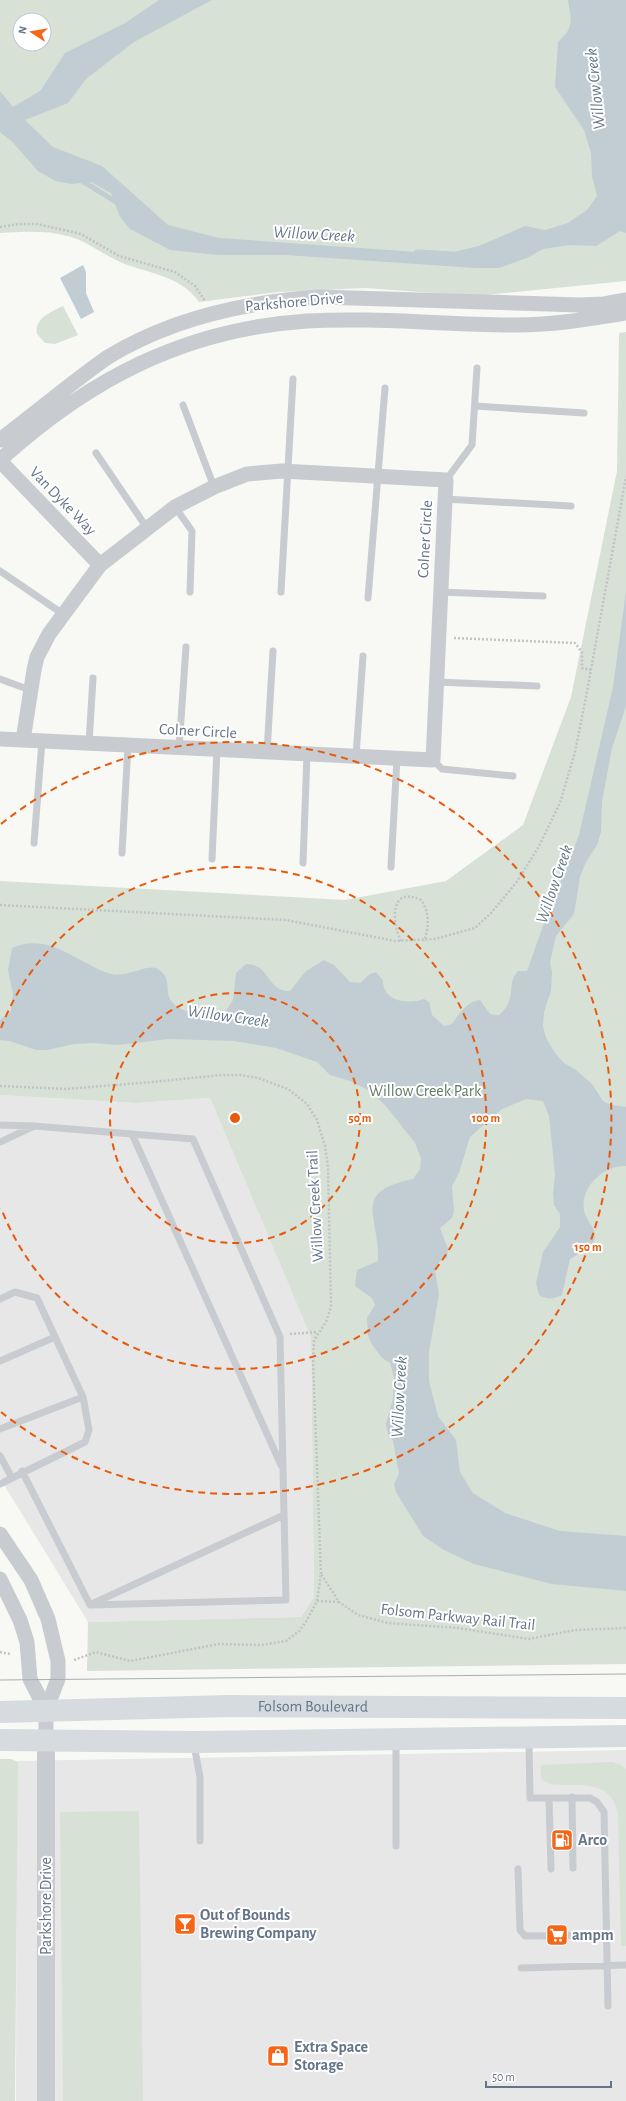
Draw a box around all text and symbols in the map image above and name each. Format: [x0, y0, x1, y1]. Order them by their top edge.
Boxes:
north arrow [12, 12, 52, 52]
text: N [17, 25, 29, 35]
water label: Willow Creek [582, 47, 608, 131]
water label: Willow Creek [273, 223, 355, 245]
street label: Parkshore Drive [244, 290, 344, 314]
street label: Van Dyke Way [26, 464, 99, 539]
street label: Colner Circle [415, 500, 435, 578]
street label: Colner Circle [159, 721, 237, 741]
water label: Willow Creek [533, 842, 575, 925]
water label: Willow Creek [186, 1002, 270, 1030]
park label: Willow Creek Park [369, 1083, 482, 1099]
centre of rings [228, 1111, 242, 1125]
text: 50 m [349, 1112, 372, 1124]
text: 100 m [472, 1112, 500, 1124]
street label: Willow Creek Trail [304, 1150, 326, 1262]
text: 150 m [574, 1241, 602, 1253]
water label: Willow Creek [388, 1356, 410, 1438]
street label: Folsom Parkway Rail Trail [380, 1601, 536, 1634]
street label: Folsom Boulevard [258, 1698, 368, 1715]
fuel station icon: Arco [549, 1827, 575, 1853]
place label: Arco [578, 1832, 607, 1848]
street label: Parkshore Drive [38, 1857, 54, 1955]
place label: Out of Bounds Brewing Company [200, 1907, 317, 1942]
bar icon: Out of Bounds Brewing Company [172, 1911, 198, 1937]
supermarket icon: ampm [544, 1922, 570, 1948]
place label: ampm [572, 1927, 614, 1943]
place label: Extra Space Storage [294, 2039, 369, 2073]
shop icon: Extra Space Storage [265, 2043, 291, 2069]
scale bar [486, 2063, 611, 2089]
text: 50 m [492, 2071, 515, 2083]

